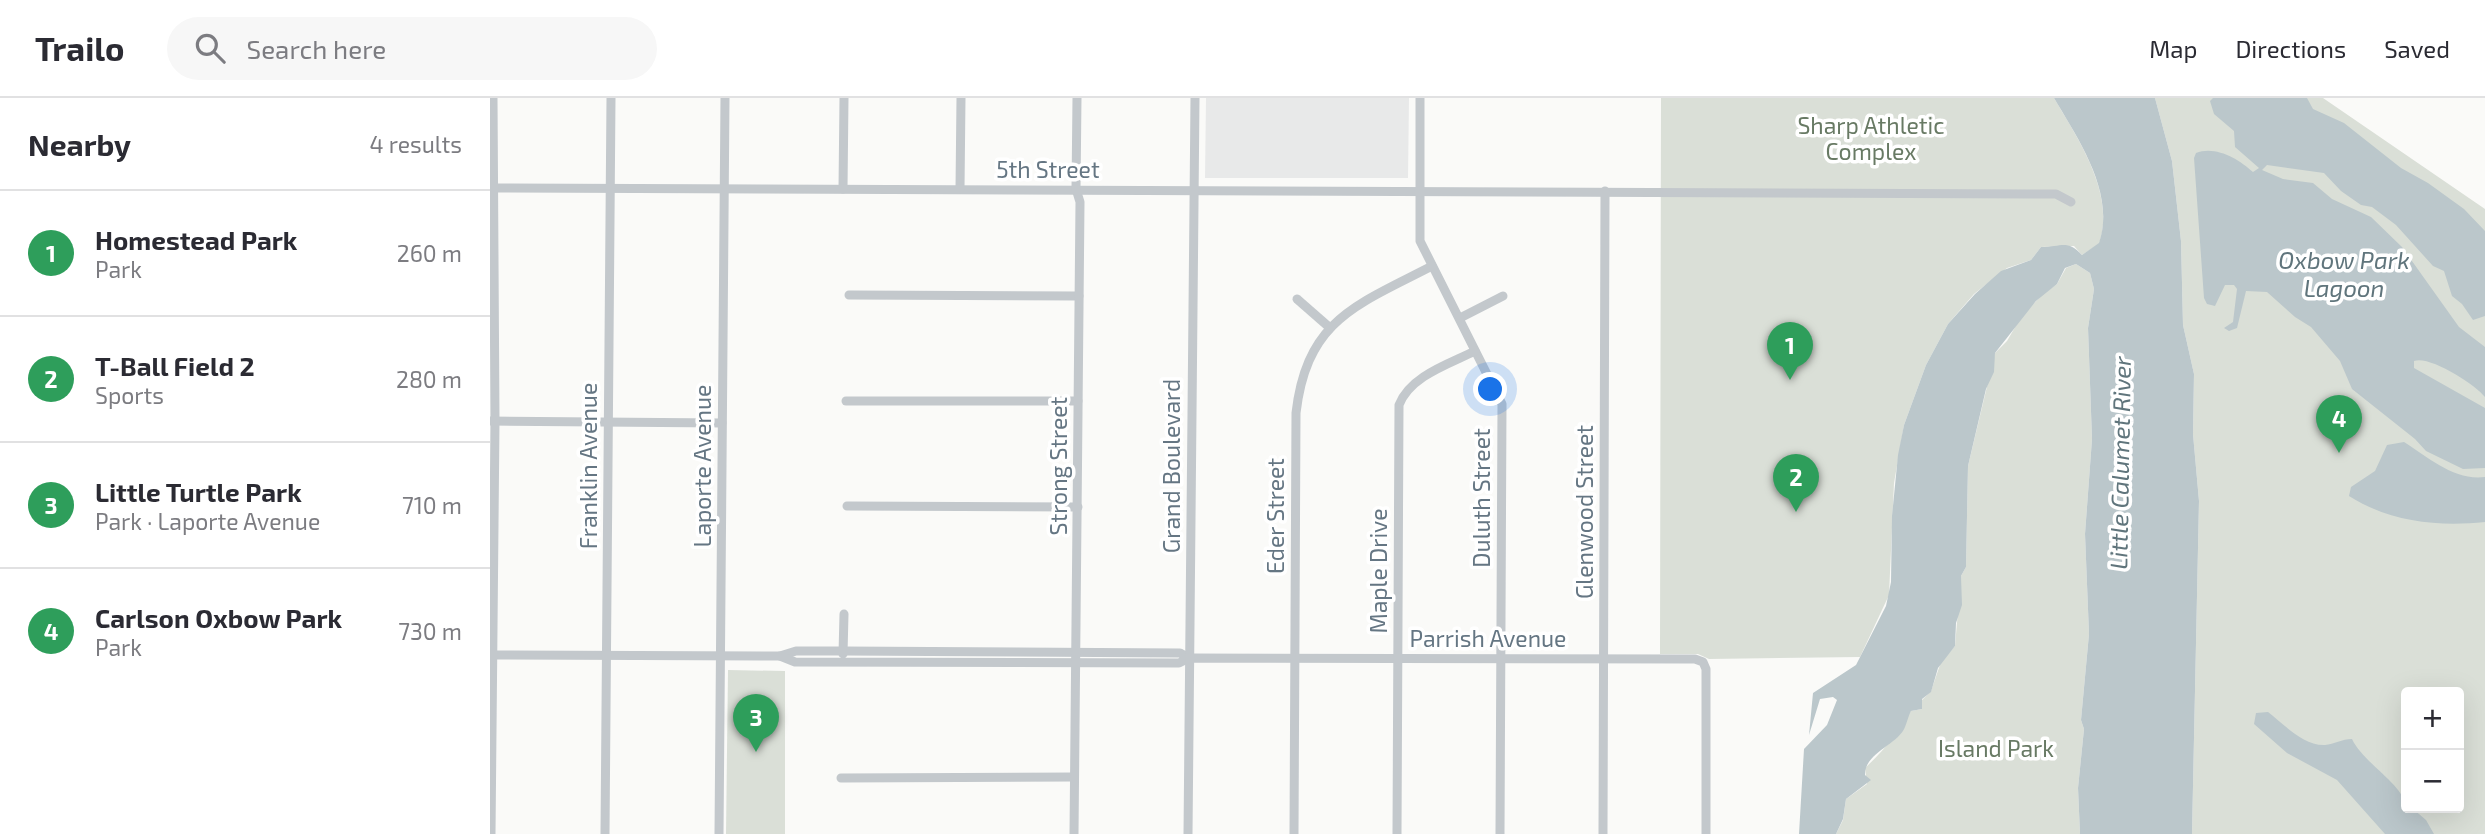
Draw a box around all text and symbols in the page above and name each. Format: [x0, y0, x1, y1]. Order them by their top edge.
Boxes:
search box [167, 17, 657, 80]
text: Trailo [35, 28, 125, 68]
icon: search [191, 29, 229, 67]
text: Search here [247, 33, 386, 64]
text: Map [2149, 34, 2197, 63]
text: Directions [2235, 34, 2346, 63]
text: Saved [2384, 34, 2450, 63]
park label: Sharp Athletic Complex [1797, 111, 1945, 165]
text: Nearby [28, 126, 131, 162]
text: 4 results [370, 130, 462, 158]
street label: 5th Street [996, 155, 1100, 183]
text: Homestead Park [95, 224, 297, 255]
text: 1 [46, 239, 56, 267]
text: 260 m [397, 239, 462, 267]
water label: Oxbow Park Lagoon [2278, 245, 2410, 302]
text: Park [95, 255, 142, 283]
pin: 1 [1767, 322, 1813, 380]
text: T-Ball Field 2 [95, 350, 255, 381]
water label: Little Calumet River [2103, 356, 2136, 570]
text: 2 [44, 365, 58, 393]
text: 280 m [396, 365, 462, 393]
your location [1473, 372, 1507, 406]
street label: Grand Boulevard [1157, 379, 1185, 553]
text: Sports [95, 381, 164, 409]
street label: Franklin Avenue [574, 383, 602, 549]
street label: Laporte Avenue [688, 385, 716, 547]
pin: 4 [2316, 395, 2362, 453]
street label: Strong Street [1044, 396, 1072, 535]
street label: Glenwood Street [1570, 425, 1598, 599]
street label: Duluth Street [1467, 428, 1495, 568]
pin: 2 [1773, 454, 1819, 512]
street label: Eder Street [1261, 458, 1289, 574]
text: Little Turtle Park [95, 476, 302, 507]
text: 3 [44, 491, 58, 519]
text: 710 m [402, 491, 462, 519]
text: Park · Laporte Avenue [95, 507, 320, 535]
street label: Maple Drive [1364, 508, 1392, 634]
text: Carlson Oxbow Park [95, 602, 342, 633]
text: 4 [44, 617, 58, 645]
text: 730 m [398, 617, 462, 645]
street label: Parrish Avenue [1410, 624, 1566, 652]
text: Park [95, 633, 142, 661]
map controls [2401, 687, 2464, 813]
button: + [2401, 687, 2464, 750]
pin: 3 [733, 694, 779, 752]
park label: Island Park [1938, 734, 2054, 762]
button: − [2401, 750, 2464, 813]

